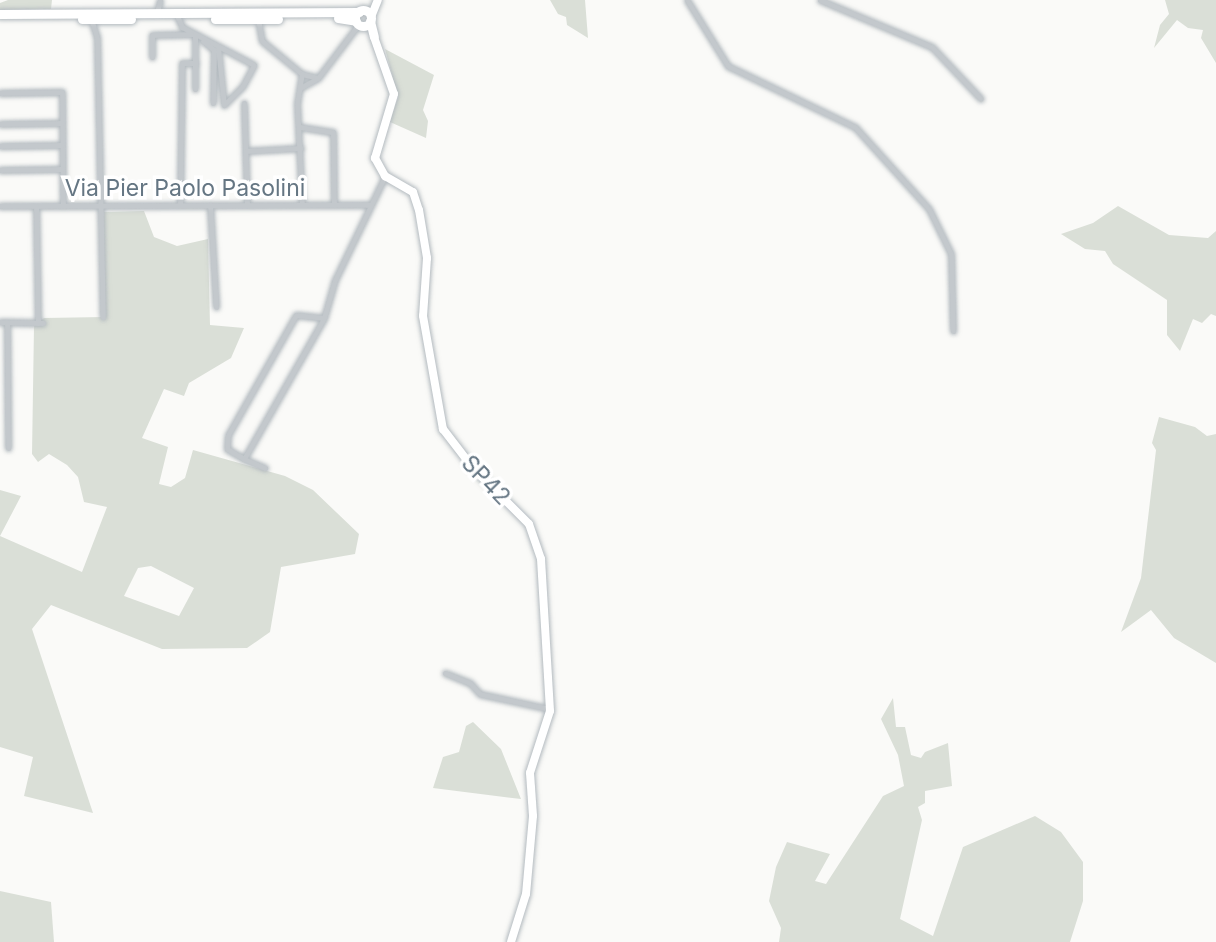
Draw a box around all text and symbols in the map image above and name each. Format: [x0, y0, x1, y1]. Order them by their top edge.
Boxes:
street label: Via Pier Paolo Pasolini [65, 174, 305, 202]
street label: SP42 [456, 449, 516, 511]

